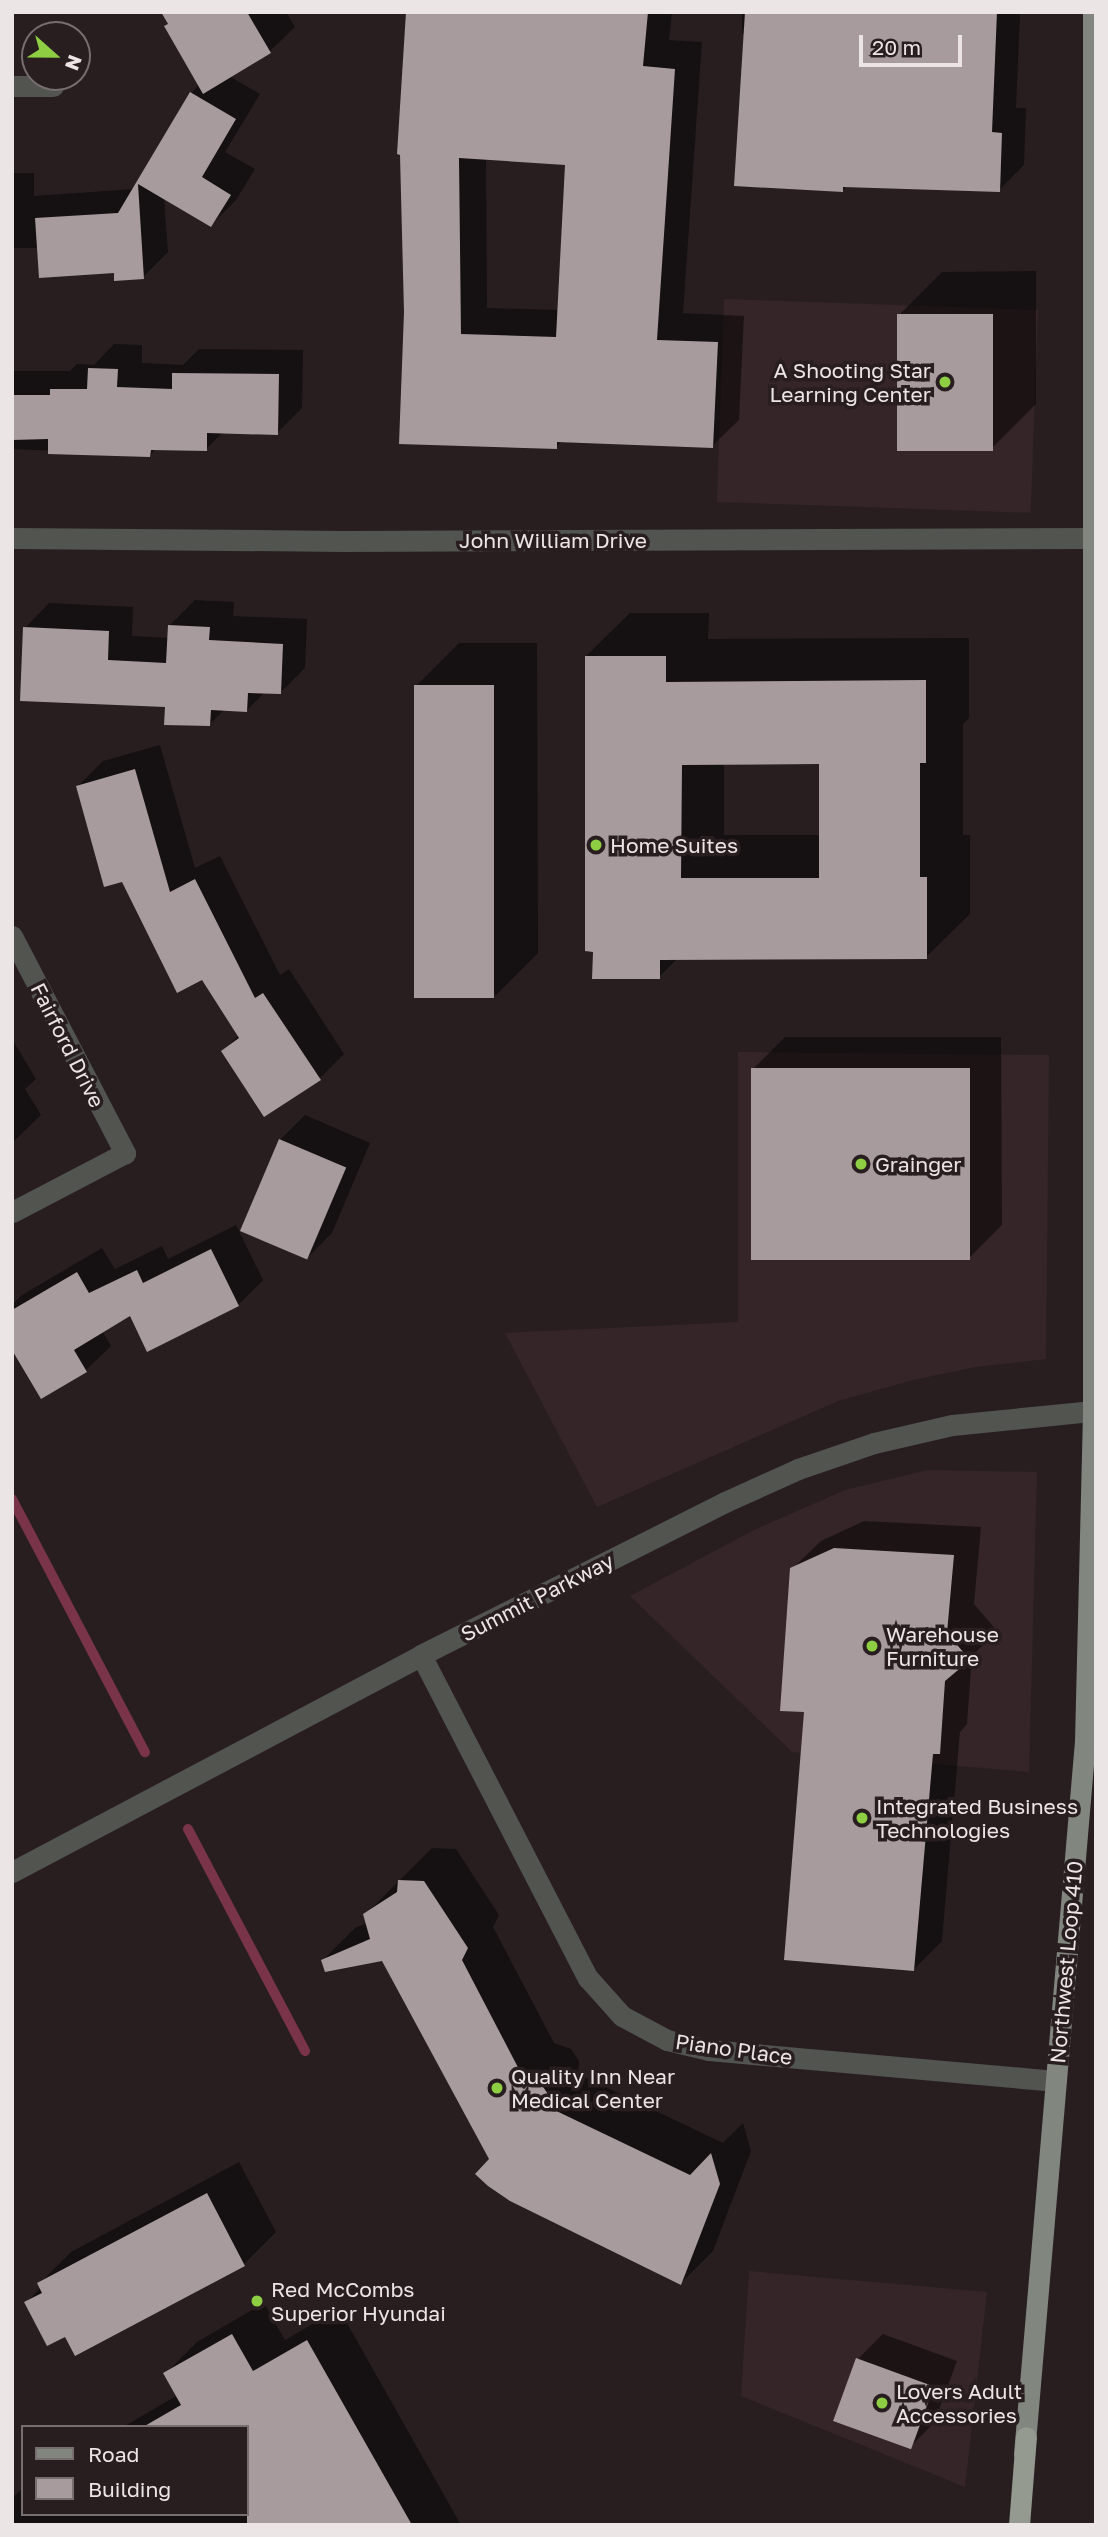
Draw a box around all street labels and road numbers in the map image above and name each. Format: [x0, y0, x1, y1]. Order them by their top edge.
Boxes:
street label: John William Drive [459, 527, 647, 553]
street label: Fairford Drive [26, 979, 110, 1111]
street label: Summit Parkway [456, 1548, 618, 1646]
street label: Northwest Loop 410 [1045, 1860, 1087, 2064]
street label: Piano Place [674, 2028, 794, 2070]

